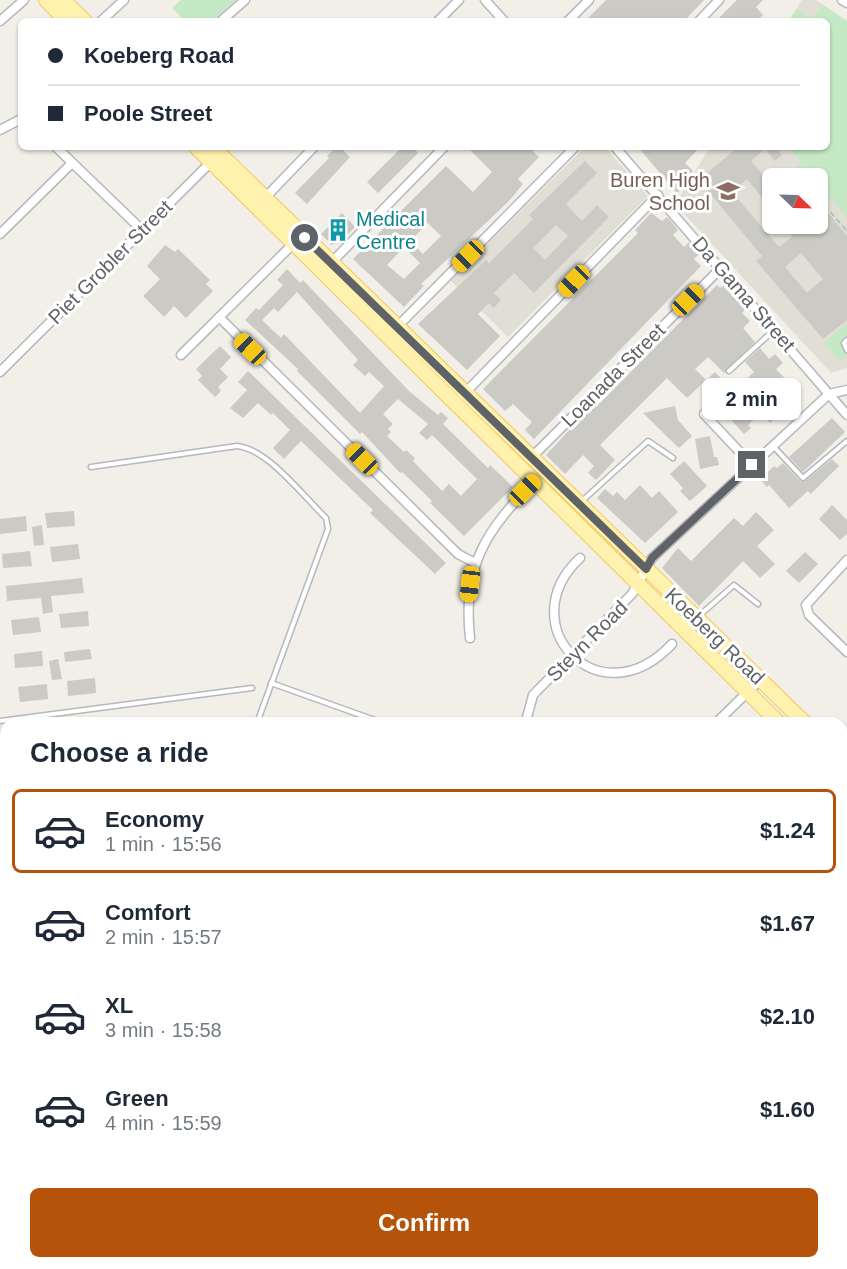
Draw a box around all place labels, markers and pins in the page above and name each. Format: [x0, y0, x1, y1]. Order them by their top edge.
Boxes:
place label: Buren High School [610, 169, 710, 214]
school or university icon: Buren High School [715, 178, 741, 204]
place label: Medical Centre [356, 208, 425, 253]
building icon: Medical Centre [325, 217, 351, 243]

